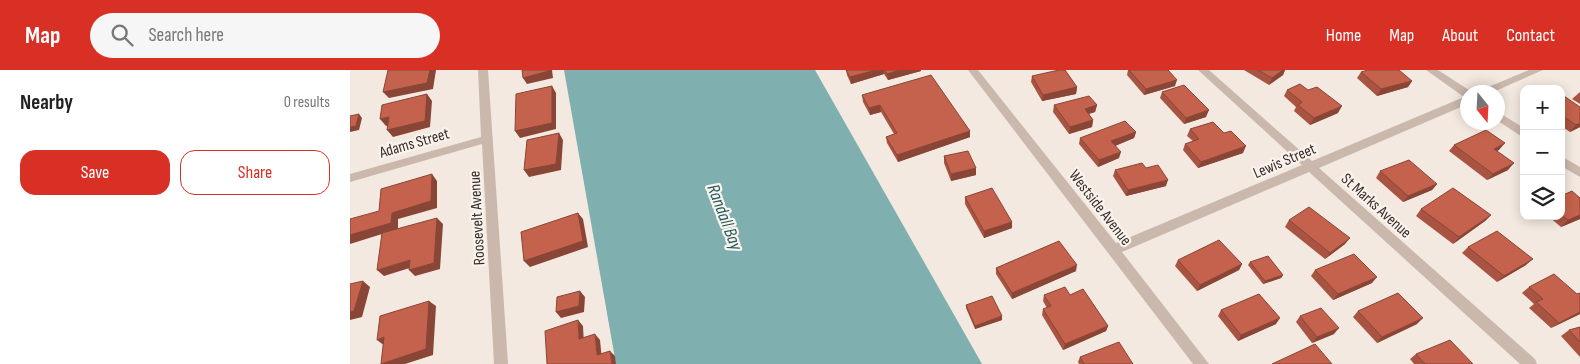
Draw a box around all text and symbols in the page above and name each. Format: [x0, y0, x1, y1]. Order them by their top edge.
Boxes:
search box [90, 13, 440, 58]
text: Map [25, 21, 60, 50]
icon: search [108, 21, 136, 49]
text: Search here [148, 24, 224, 47]
text: Home [1326, 25, 1361, 46]
text: Map [1389, 25, 1414, 46]
text: About [1442, 25, 1478, 46]
text: Contact [1506, 25, 1555, 46]
north arrow [1460, 85, 1505, 130]
map controls [1520, 85, 1565, 220]
button: + [1520, 85, 1565, 130]
text: Nearby [20, 90, 73, 115]
text: 0 results [284, 93, 330, 112]
street label: Adams Street [376, 124, 452, 163]
button: − [1520, 130, 1565, 175]
street label: Lewis Street [1250, 140, 1319, 183]
button: Save [20, 150, 170, 195]
button: Share [180, 150, 330, 195]
street label: Westside Avenue [1064, 166, 1135, 249]
street label: Roosevelt Avenue [466, 170, 489, 266]
street label: St Marks Avenue [1337, 170, 1415, 243]
button: layers [1520, 175, 1565, 220]
water label: Randall Bay [702, 181, 747, 254]

